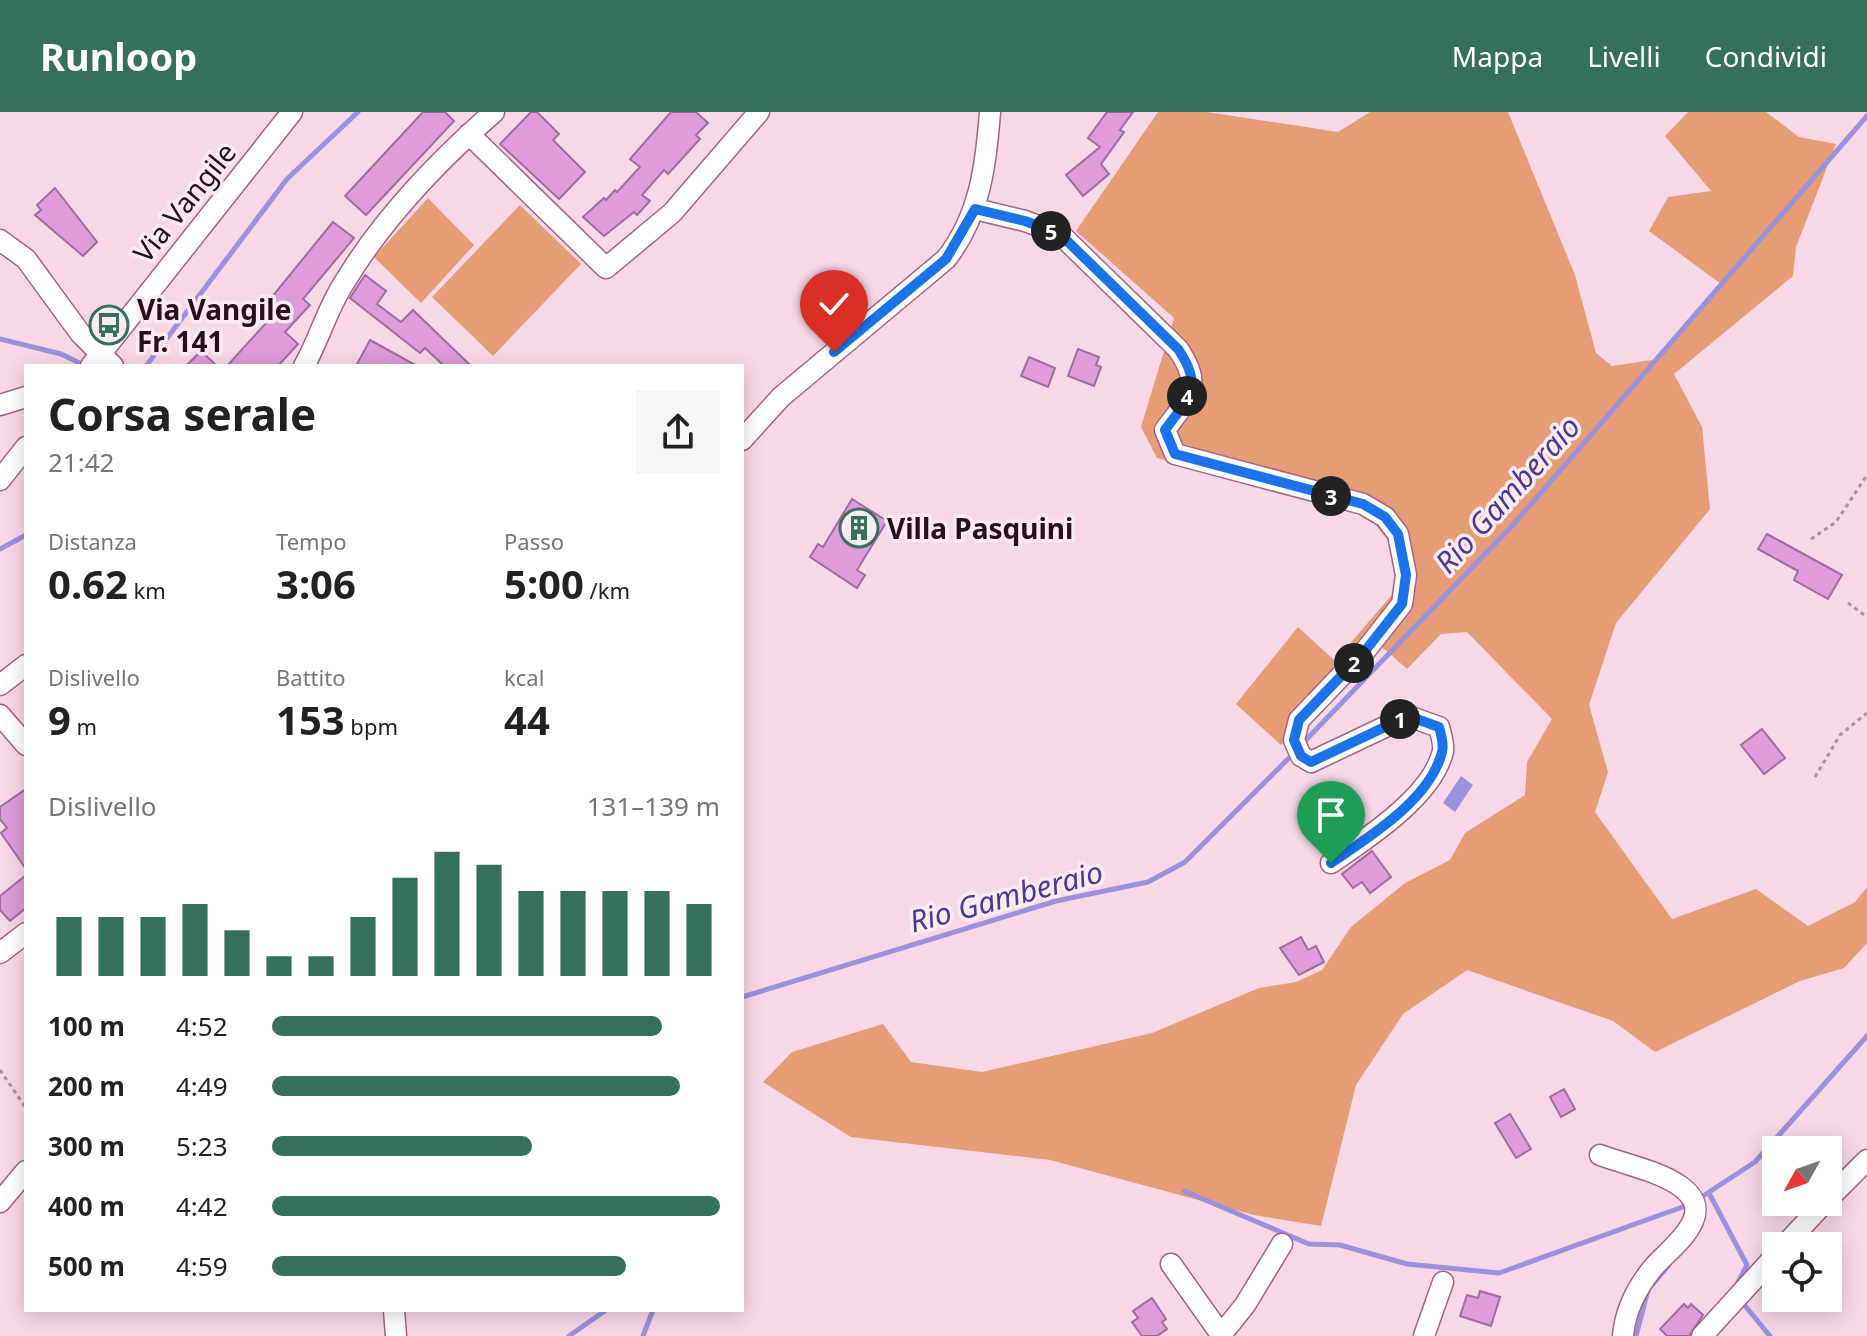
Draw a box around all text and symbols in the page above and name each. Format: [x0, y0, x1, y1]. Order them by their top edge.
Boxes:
text: Runloop [40, 30, 197, 82]
text: Mappa [1452, 37, 1543, 75]
text: Livelli [1587, 37, 1661, 75]
text: Condividi [1705, 37, 1827, 75]
street label: Via Vangile [124, 134, 244, 270]
pin: 5 [1031, 211, 1071, 251]
text: 5 [1045, 216, 1057, 246]
pin [800, 270, 868, 352]
icon: check [812, 282, 856, 326]
place label: Via Vangile Fr. 141 [137, 290, 291, 360]
bus stop icon: Via Vangile Fr. 141 [88, 304, 130, 346]
pin: 4 [1167, 376, 1207, 416]
text: 4 [1181, 381, 1193, 411]
text: Corsa serale [48, 384, 316, 444]
button: share [636, 390, 720, 474]
water label: Rio Gamberaio [1425, 406, 1589, 582]
text: 21:42 [48, 444, 114, 480]
pin: 3 [1311, 476, 1351, 516]
text: 3 [1325, 481, 1337, 511]
building icon: Villa Pasquini [838, 507, 880, 549]
place label: Villa Pasquini [887, 509, 1073, 547]
text: Distanza [48, 526, 137, 556]
text: Tempo [276, 526, 347, 556]
text: Passo [504, 526, 564, 556]
text: 0.62 [48, 556, 128, 611]
text: 3:06 [276, 556, 356, 611]
text: 5:00 [504, 556, 584, 611]
text: km [128, 575, 166, 605]
text: /km [584, 575, 630, 605]
pin: 2 [1334, 643, 1374, 683]
text: 2 [1348, 648, 1360, 678]
text: Dislivello [48, 662, 140, 692]
text: Battito [276, 662, 345, 692]
text: kcal [504, 662, 544, 692]
text: 9 [48, 692, 71, 747]
text: 153 [276, 692, 345, 747]
text: 44 [504, 692, 550, 747]
pin: 1 [1380, 699, 1420, 739]
text: 1 [1394, 704, 1406, 734]
text: m [71, 711, 97, 741]
text: bpm [345, 711, 398, 741]
pin [1297, 781, 1365, 863]
text: Dislivello [48, 788, 157, 824]
text: 131–139 m [587, 788, 720, 824]
icon: arrive [1309, 793, 1353, 837]
water label: Rio Gamberaio [905, 850, 1107, 942]
text: 100 m [48, 1008, 125, 1044]
text: 4:52 [176, 1008, 228, 1044]
text: 200 m [48, 1068, 125, 1104]
text: 4:49 [176, 1068, 228, 1104]
text: 300 m [48, 1128, 125, 1164]
text: 5:23 [176, 1128, 228, 1164]
north arrow [1762, 1136, 1842, 1216]
map controls [1762, 1136, 1842, 1312]
text: 400 m [48, 1188, 125, 1224]
text: 4:42 [176, 1188, 228, 1224]
button: locate [1762, 1232, 1842, 1312]
text: 500 m [48, 1248, 125, 1284]
text: 4:59 [176, 1248, 228, 1284]

